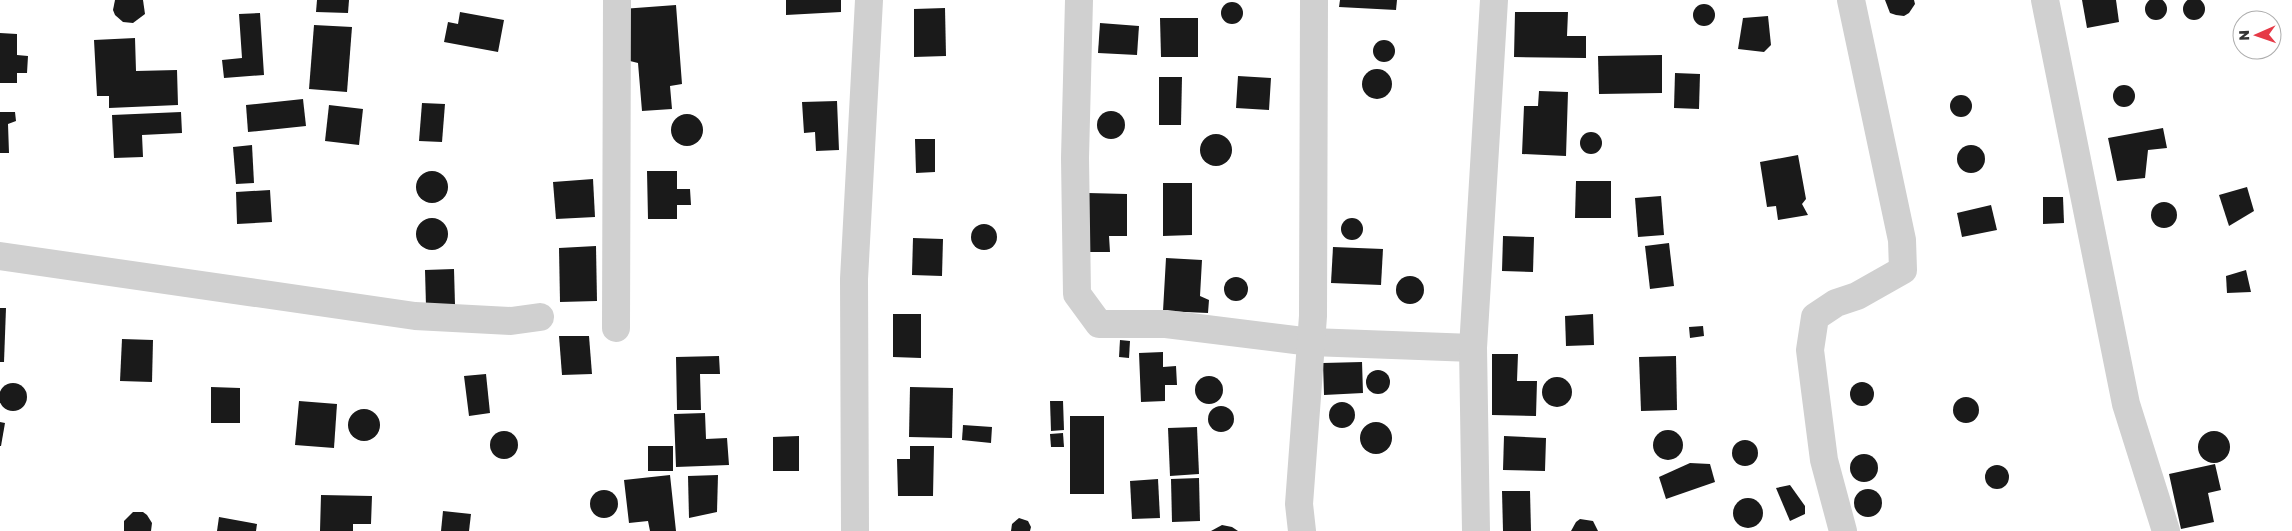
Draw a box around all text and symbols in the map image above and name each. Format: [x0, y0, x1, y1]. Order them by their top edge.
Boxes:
north arrow [2232, 10, 2282, 60]
text: N [2235, 30, 2252, 41]

